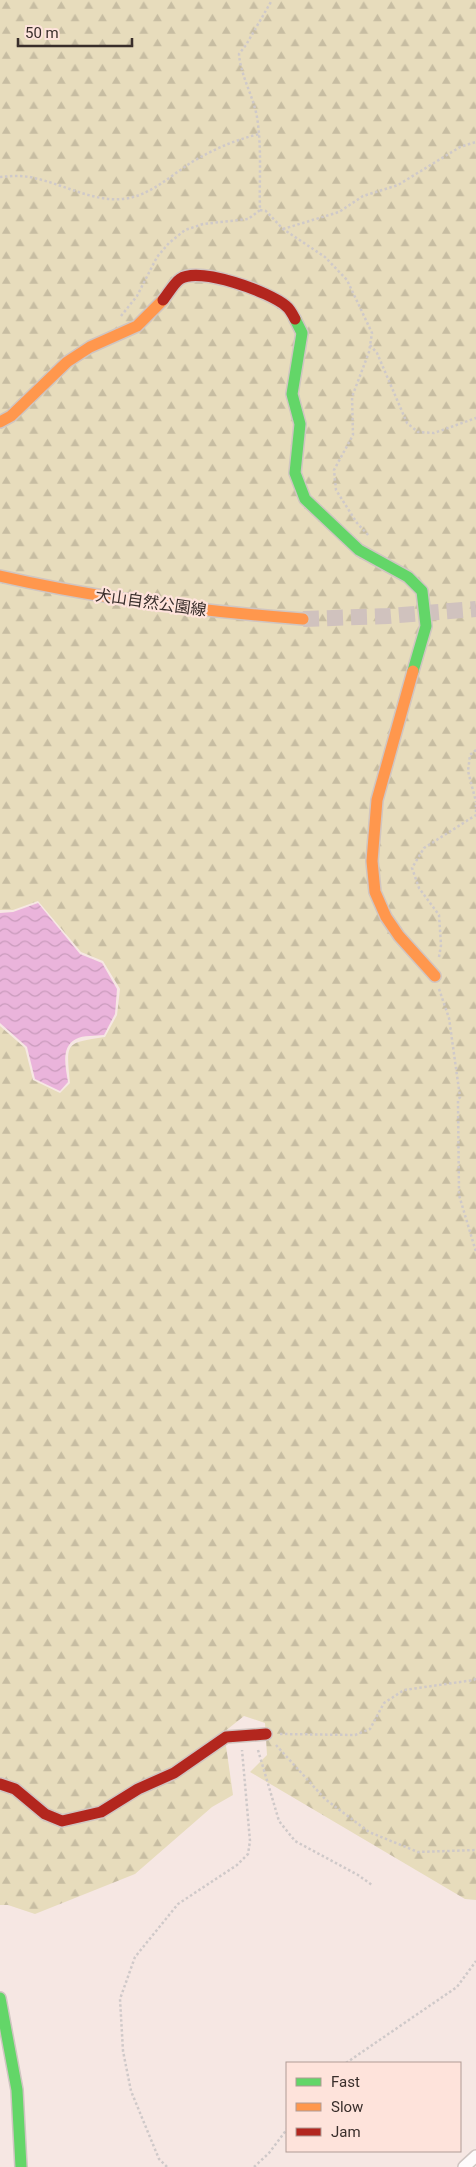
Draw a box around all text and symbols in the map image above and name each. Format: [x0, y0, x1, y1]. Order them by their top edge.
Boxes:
scale bar [18, 15, 131, 47]
text: 50 m [25, 24, 59, 42]
street label: 犬山自然公園線 [94, 585, 208, 620]
legend [286, 2062, 461, 2152]
text: Fast [331, 2073, 360, 2091]
text: Slow [331, 2098, 363, 2116]
text: Jam [331, 2123, 361, 2141]

